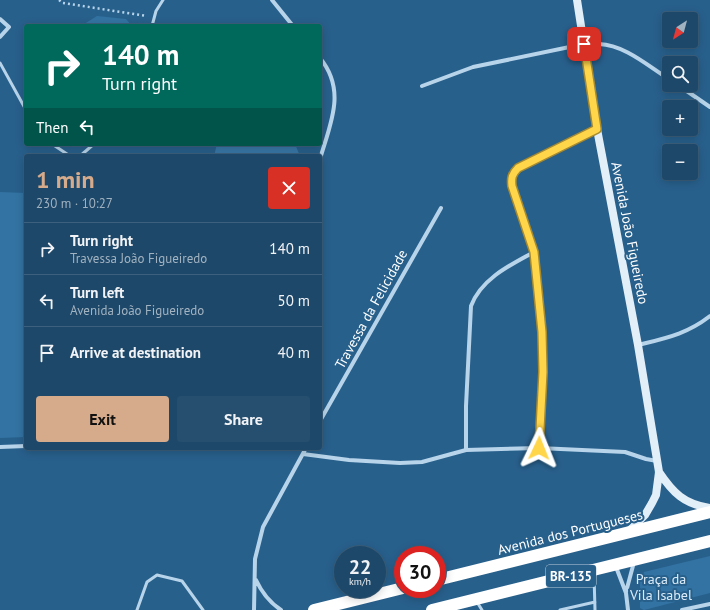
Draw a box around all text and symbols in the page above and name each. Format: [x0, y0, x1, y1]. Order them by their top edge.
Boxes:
north arrow [662, 12, 698, 48]
map controls [662, 12, 698, 180]
pin [567, 27, 601, 61]
icon: arrive [573, 33, 595, 55]
text: 140 m [102, 36, 179, 73]
icon: right [36, 40, 88, 92]
button: search [662, 56, 698, 92]
text: Turn right [102, 72, 177, 95]
button: + [662, 100, 698, 136]
icon: left [76, 116, 98, 138]
text: Then [36, 118, 68, 137]
button: − [662, 144, 698, 180]
street label: Avenida João Figueiredo [607, 160, 653, 306]
text: 1 min [36, 164, 95, 195]
button: close [268, 167, 310, 209]
text: 230 m · 10:27 [36, 195, 113, 212]
text: Turn right [70, 231, 133, 250]
icon: right [36, 238, 58, 260]
text: 140 m [269, 239, 310, 258]
street label: Travessa da Felicidade [331, 246, 411, 372]
text: Travessa João Figueiredo [70, 250, 207, 267]
text: Turn left [70, 283, 124, 302]
icon: left [36, 290, 58, 312]
text: 50 m [277, 291, 310, 310]
text: Avenida João Figueiredo [70, 302, 204, 319]
icon: arrive [36, 342, 58, 364]
text: Arrive at destination [70, 343, 201, 362]
text: 40 m [277, 343, 310, 362]
button: Exit [36, 396, 169, 442]
button: Share [177, 396, 310, 442]
position arrow [518, 427, 560, 469]
street label: Avenida dos Portugueses [495, 505, 645, 559]
speed limit sign: 30 [394, 546, 446, 598]
text: 22 [349, 554, 371, 580]
road number: BR-135 [546, 565, 596, 587]
park label: Praça da Vila Isabel [629, 570, 692, 604]
text: km/h [349, 575, 371, 588]

